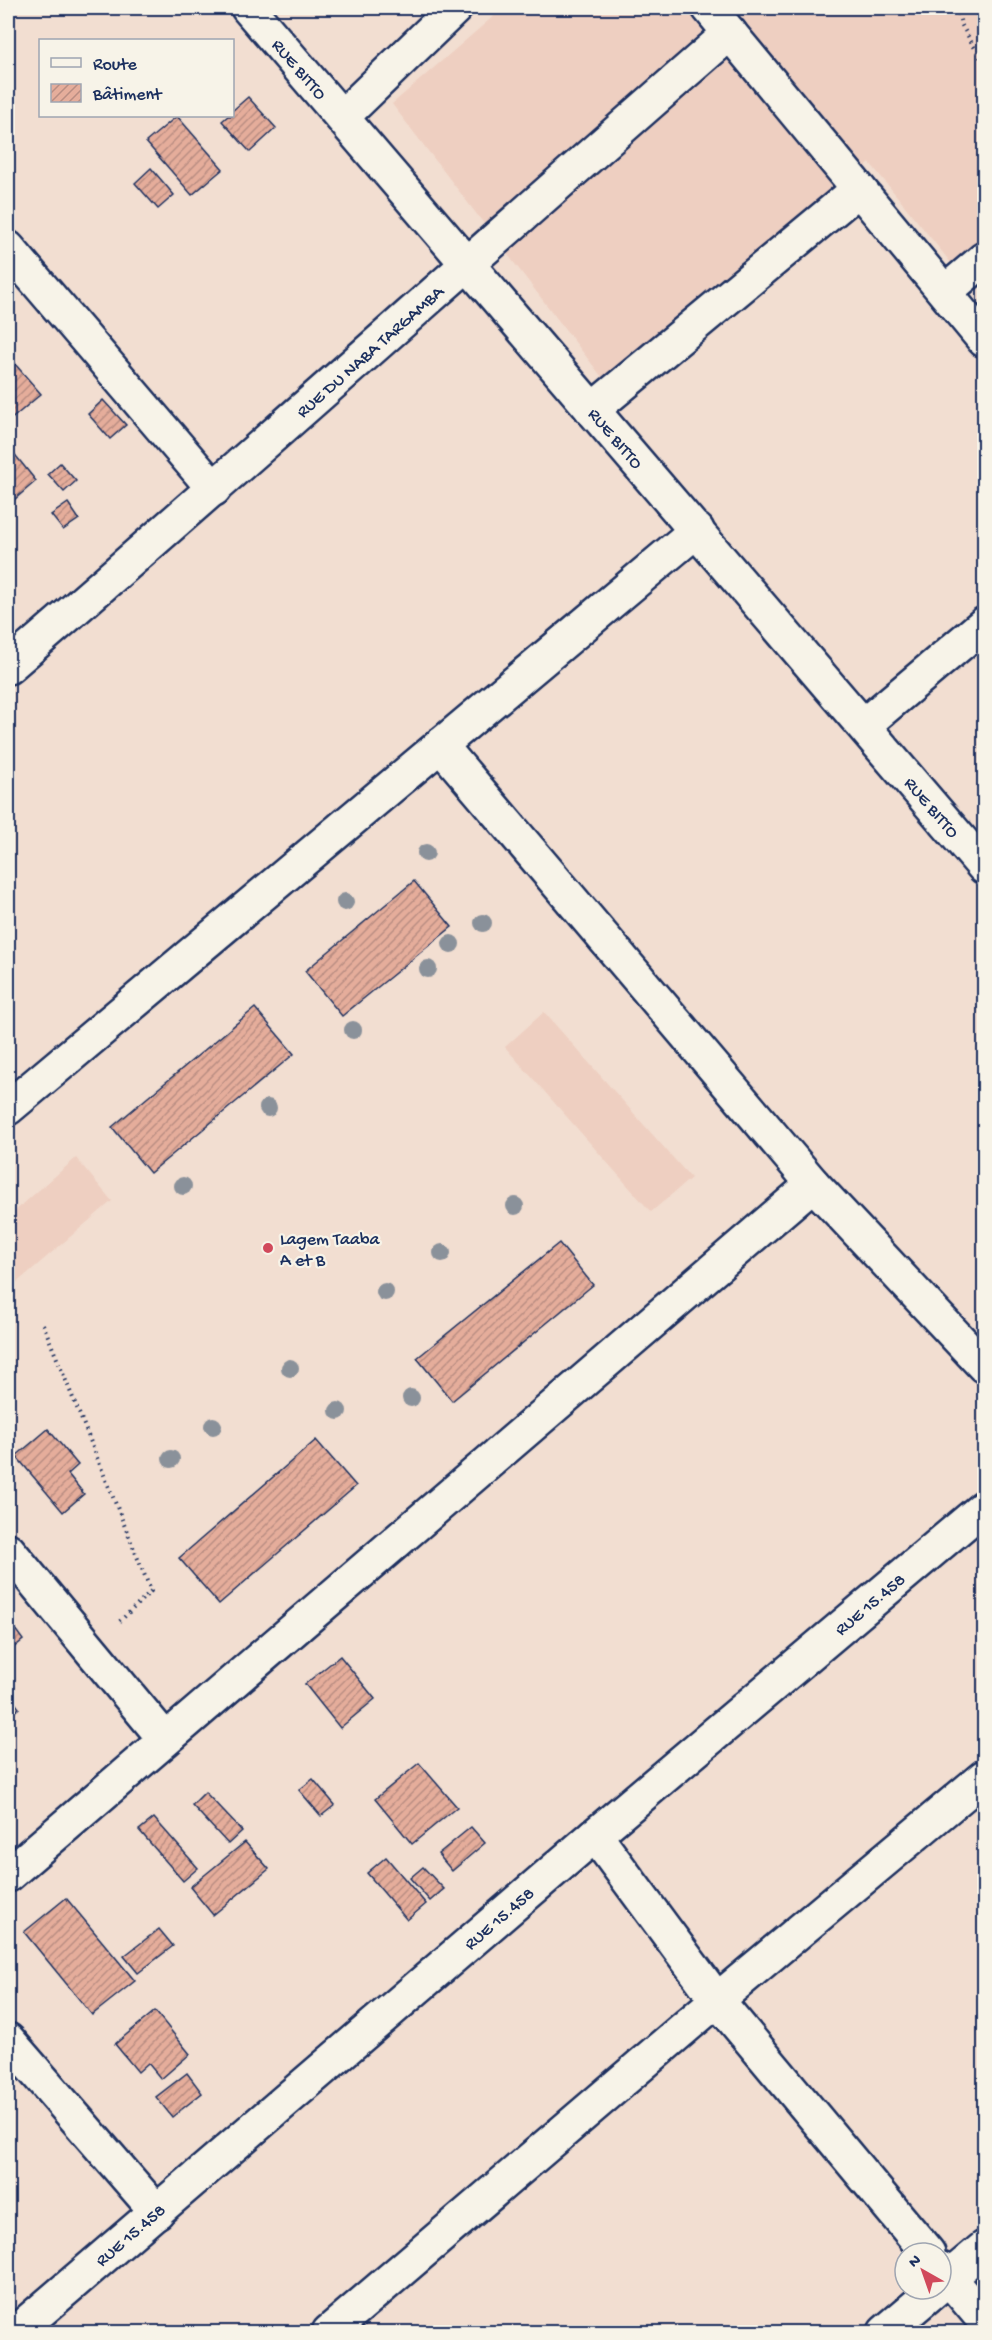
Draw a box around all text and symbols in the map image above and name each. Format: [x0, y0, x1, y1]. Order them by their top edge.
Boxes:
street label: RUE BITTO [266, 36, 330, 105]
legend [39, 39, 234, 117]
text: Route [93, 55, 138, 76]
text: Bâtiment [92, 85, 163, 106]
street label: RUE DU NABA TARGAMBA [293, 281, 450, 423]
street label: RUE BITTO [582, 405, 646, 474]
street label: RUE BITTO [899, 774, 963, 843]
place label: Lagem Taaba A et B [280, 1230, 381, 1272]
marker: Lagem Taaba A et B [261, 1241, 275, 1255]
street label: RUE 15.458 [832, 1570, 911, 1641]
street label: RUE 15.458 [461, 1884, 540, 1955]
street label: RUE 15.458 [92, 2200, 171, 2272]
north arrow [893, 2241, 953, 2301]
text: N [905, 2251, 926, 2273]

